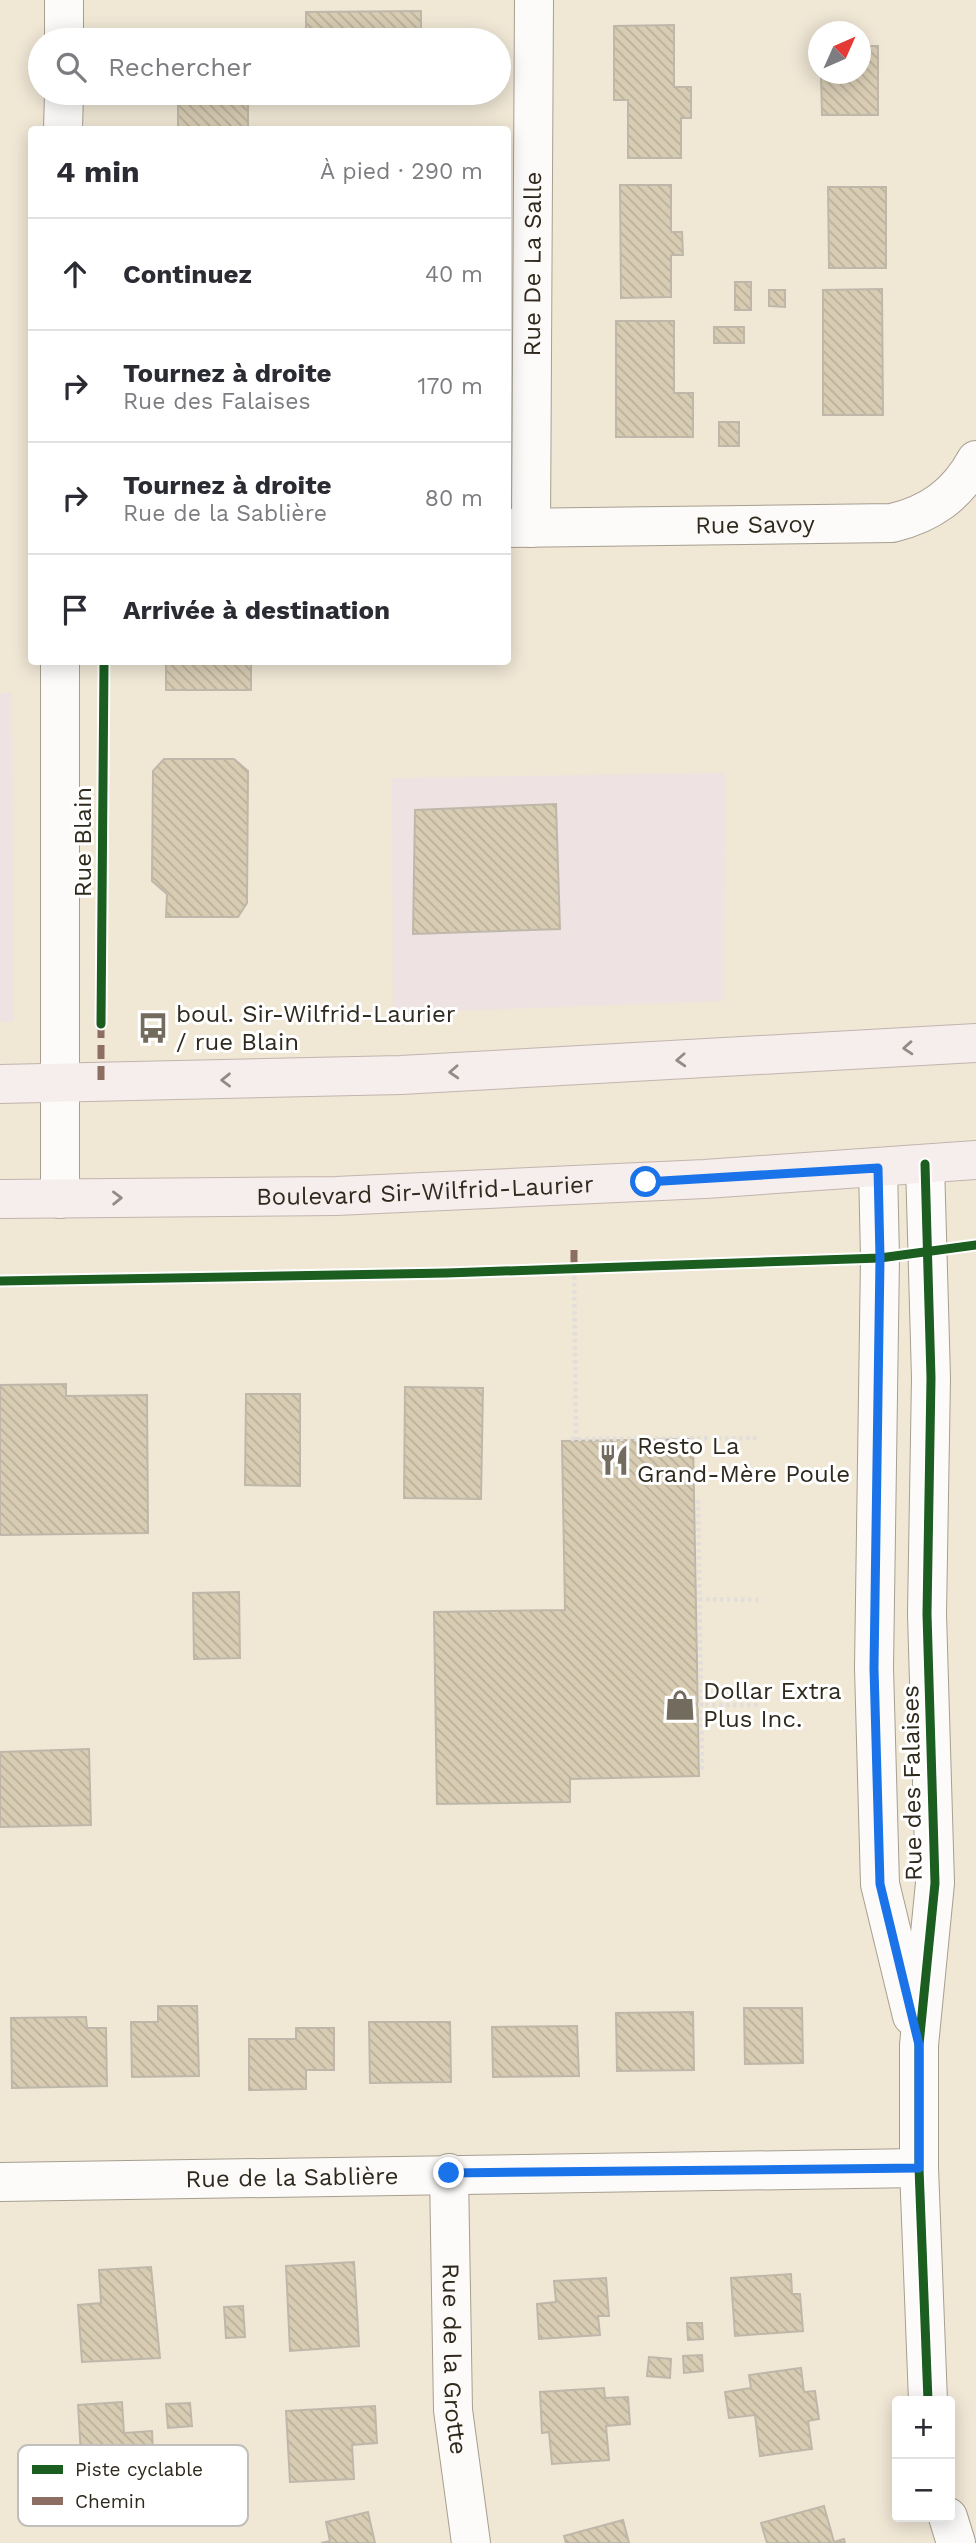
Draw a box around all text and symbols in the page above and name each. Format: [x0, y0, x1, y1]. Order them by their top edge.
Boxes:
north arrow [808, 21, 871, 84]
search box [28, 28, 511, 105]
icon: search [52, 48, 90, 86]
text: Rechercher [108, 52, 252, 82]
text: 4 min [56, 154, 140, 189]
text: À pied · 290 m [320, 158, 483, 185]
street label: Rue De La Salle [518, 172, 547, 357]
icon: ahead [56, 255, 94, 293]
text: Continuez [123, 259, 252, 289]
text: 40 m [425, 261, 483, 288]
text: Tournez à droite [123, 358, 332, 388]
icon: right [56, 367, 94, 405]
text: 170 m [418, 373, 483, 400]
text: Rue des Falaises [123, 388, 311, 415]
text: Tournez à droite [123, 470, 332, 500]
icon: right [56, 479, 94, 517]
text: 80 m [425, 485, 483, 512]
text: Rue de la Sablière [123, 500, 327, 527]
street label: Rue Savoy [695, 510, 816, 540]
icon: arrive [56, 591, 94, 629]
text: Arrivée à destination [123, 595, 390, 625]
street label: Rue Blain [69, 787, 97, 897]
place label: boul. Sir-Wilfrid-Laurier / rue Blain [176, 1000, 456, 1056]
bus stop icon: boul. Sir-Wilfrid-Laurier / rue Blain [136, 1011, 170, 1045]
one-way arrow [902, 1040, 913, 1055]
one-way arrow [675, 1053, 686, 1068]
one-way arrow [448, 1065, 459, 1080]
one-way arrow [220, 1072, 231, 1087]
route start [630, 1166, 661, 1197]
street label: Boulevard Sir-Wilfrid-Laurier [256, 1170, 594, 1211]
one-way arrow [112, 1190, 123, 1206]
place label: Resto La Grand-Mère Poule [637, 1432, 850, 1488]
restaurant icon: Resto La Grand-Mère Poule [597, 1443, 631, 1477]
place label: Dollar Extra Plus Inc. [703, 1677, 842, 1733]
street label: Rue des Falaises [896, 1685, 928, 1881]
shop icon: Dollar Extra Plus Inc. [663, 1688, 697, 1722]
route end [433, 2157, 464, 2188]
street label: Rue de la Sablière [185, 2162, 399, 2193]
street label: Rue de la Grotte [437, 2263, 473, 2456]
map controls [892, 2396, 955, 2522]
button: + [892, 2396, 955, 2459]
legend [18, 2445, 248, 2526]
text: Piste cyclable [75, 2458, 203, 2481]
button: − [892, 2459, 955, 2522]
text: Chemin [75, 2490, 146, 2513]

